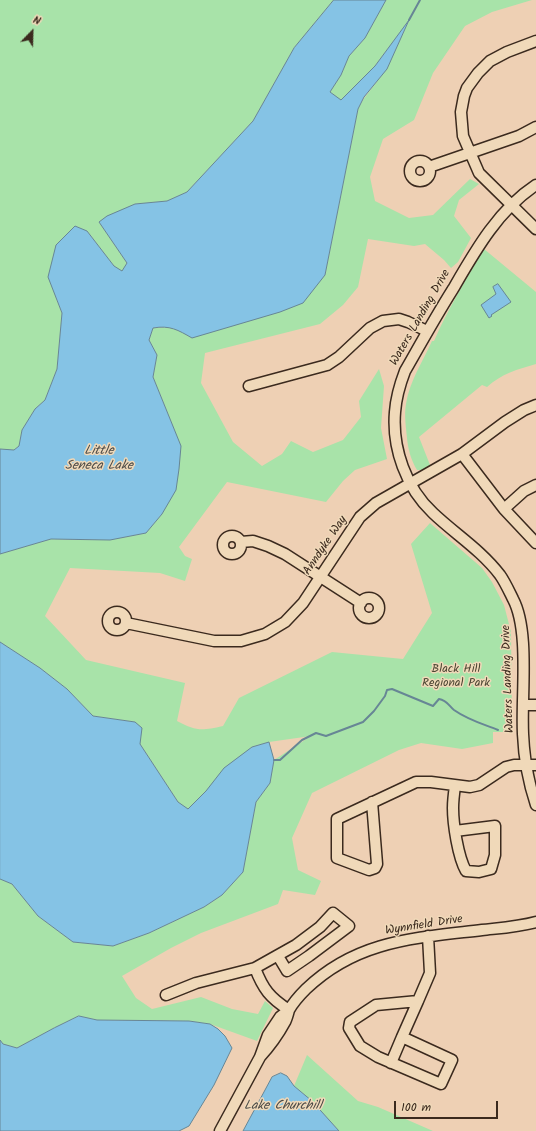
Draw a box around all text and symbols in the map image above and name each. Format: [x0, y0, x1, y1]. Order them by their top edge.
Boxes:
text: N [30, 11, 43, 31]
north arrow [12, 12, 52, 52]
street label: Waters Landing Drive [388, 267, 454, 369]
water label: Little Seneca Lake [65, 444, 133, 475]
street label: Anndyke Way [301, 514, 351, 578]
street label: Waters Landing Drive [500, 625, 518, 733]
park label: Black Hill Regional Park [422, 663, 490, 691]
street label: Wynnfield Drive [384, 913, 464, 939]
scale bar [396, 1093, 500, 1119]
text: 100 m [401, 1098, 431, 1117]
water label: Lake Churchill [244, 1099, 322, 1115]

